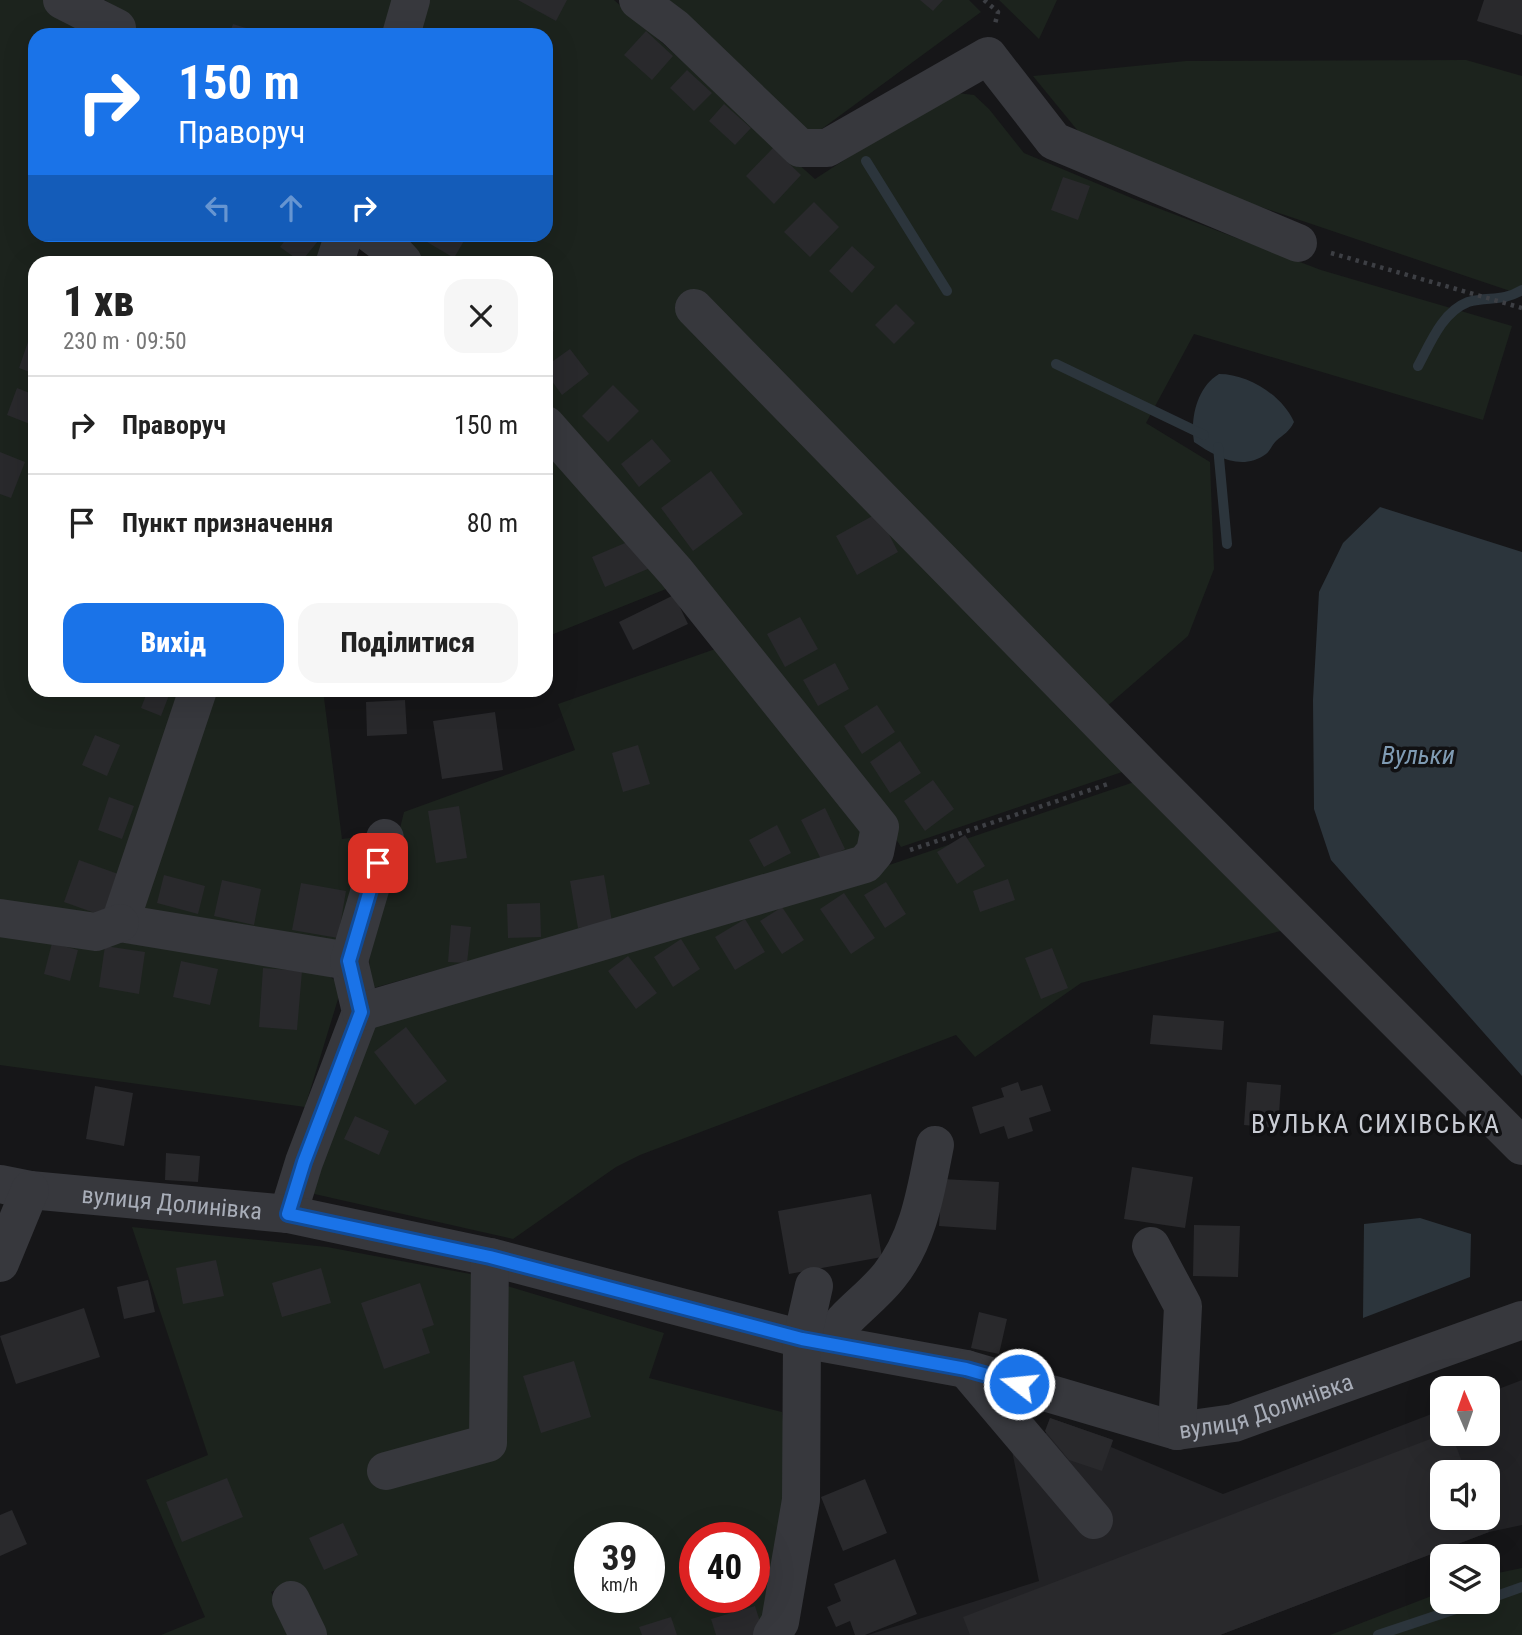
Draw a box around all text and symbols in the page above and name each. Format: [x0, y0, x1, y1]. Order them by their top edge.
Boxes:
text: 150 m [178, 54, 300, 111]
icon: right [63, 56, 154, 147]
text: Праворуч [178, 113, 305, 151]
icon: left [199, 189, 237, 227]
icon: ahead [272, 189, 310, 227]
icon: right [345, 189, 383, 227]
text: 1 хв [63, 277, 134, 326]
button: close [444, 279, 518, 353]
text: 230 m · 09:50 [63, 328, 187, 355]
icon: right [63, 406, 101, 444]
text: Праворуч [122, 410, 226, 440]
text: 150 m [454, 410, 518, 440]
icon: arrive [63, 504, 101, 542]
text: Пункт призначення [122, 508, 333, 538]
text: 80 m [467, 508, 518, 538]
button: Вихід [63, 603, 284, 683]
button: Поділитися [298, 603, 518, 683]
water label: Вульки [1381, 740, 1455, 770]
pin [348, 833, 408, 893]
icon: arrive [359, 844, 397, 882]
district label: ВУЛЬКА СИХІВСЬКА [1251, 1109, 1501, 1139]
street label: вулиця Долинівка [80, 1181, 263, 1226]
position arrow [982, 1347, 1056, 1421]
street label: вулиця Долинівка [1177, 1368, 1357, 1445]
north arrow [1430, 1376, 1500, 1446]
map controls [1430, 1376, 1500, 1614]
button: sound [1430, 1460, 1500, 1530]
speed limit sign: 40 [679, 1522, 770, 1613]
text: 39 [602, 1538, 637, 1579]
button: layers [1430, 1544, 1500, 1614]
text: km/h [601, 1574, 638, 1595]

